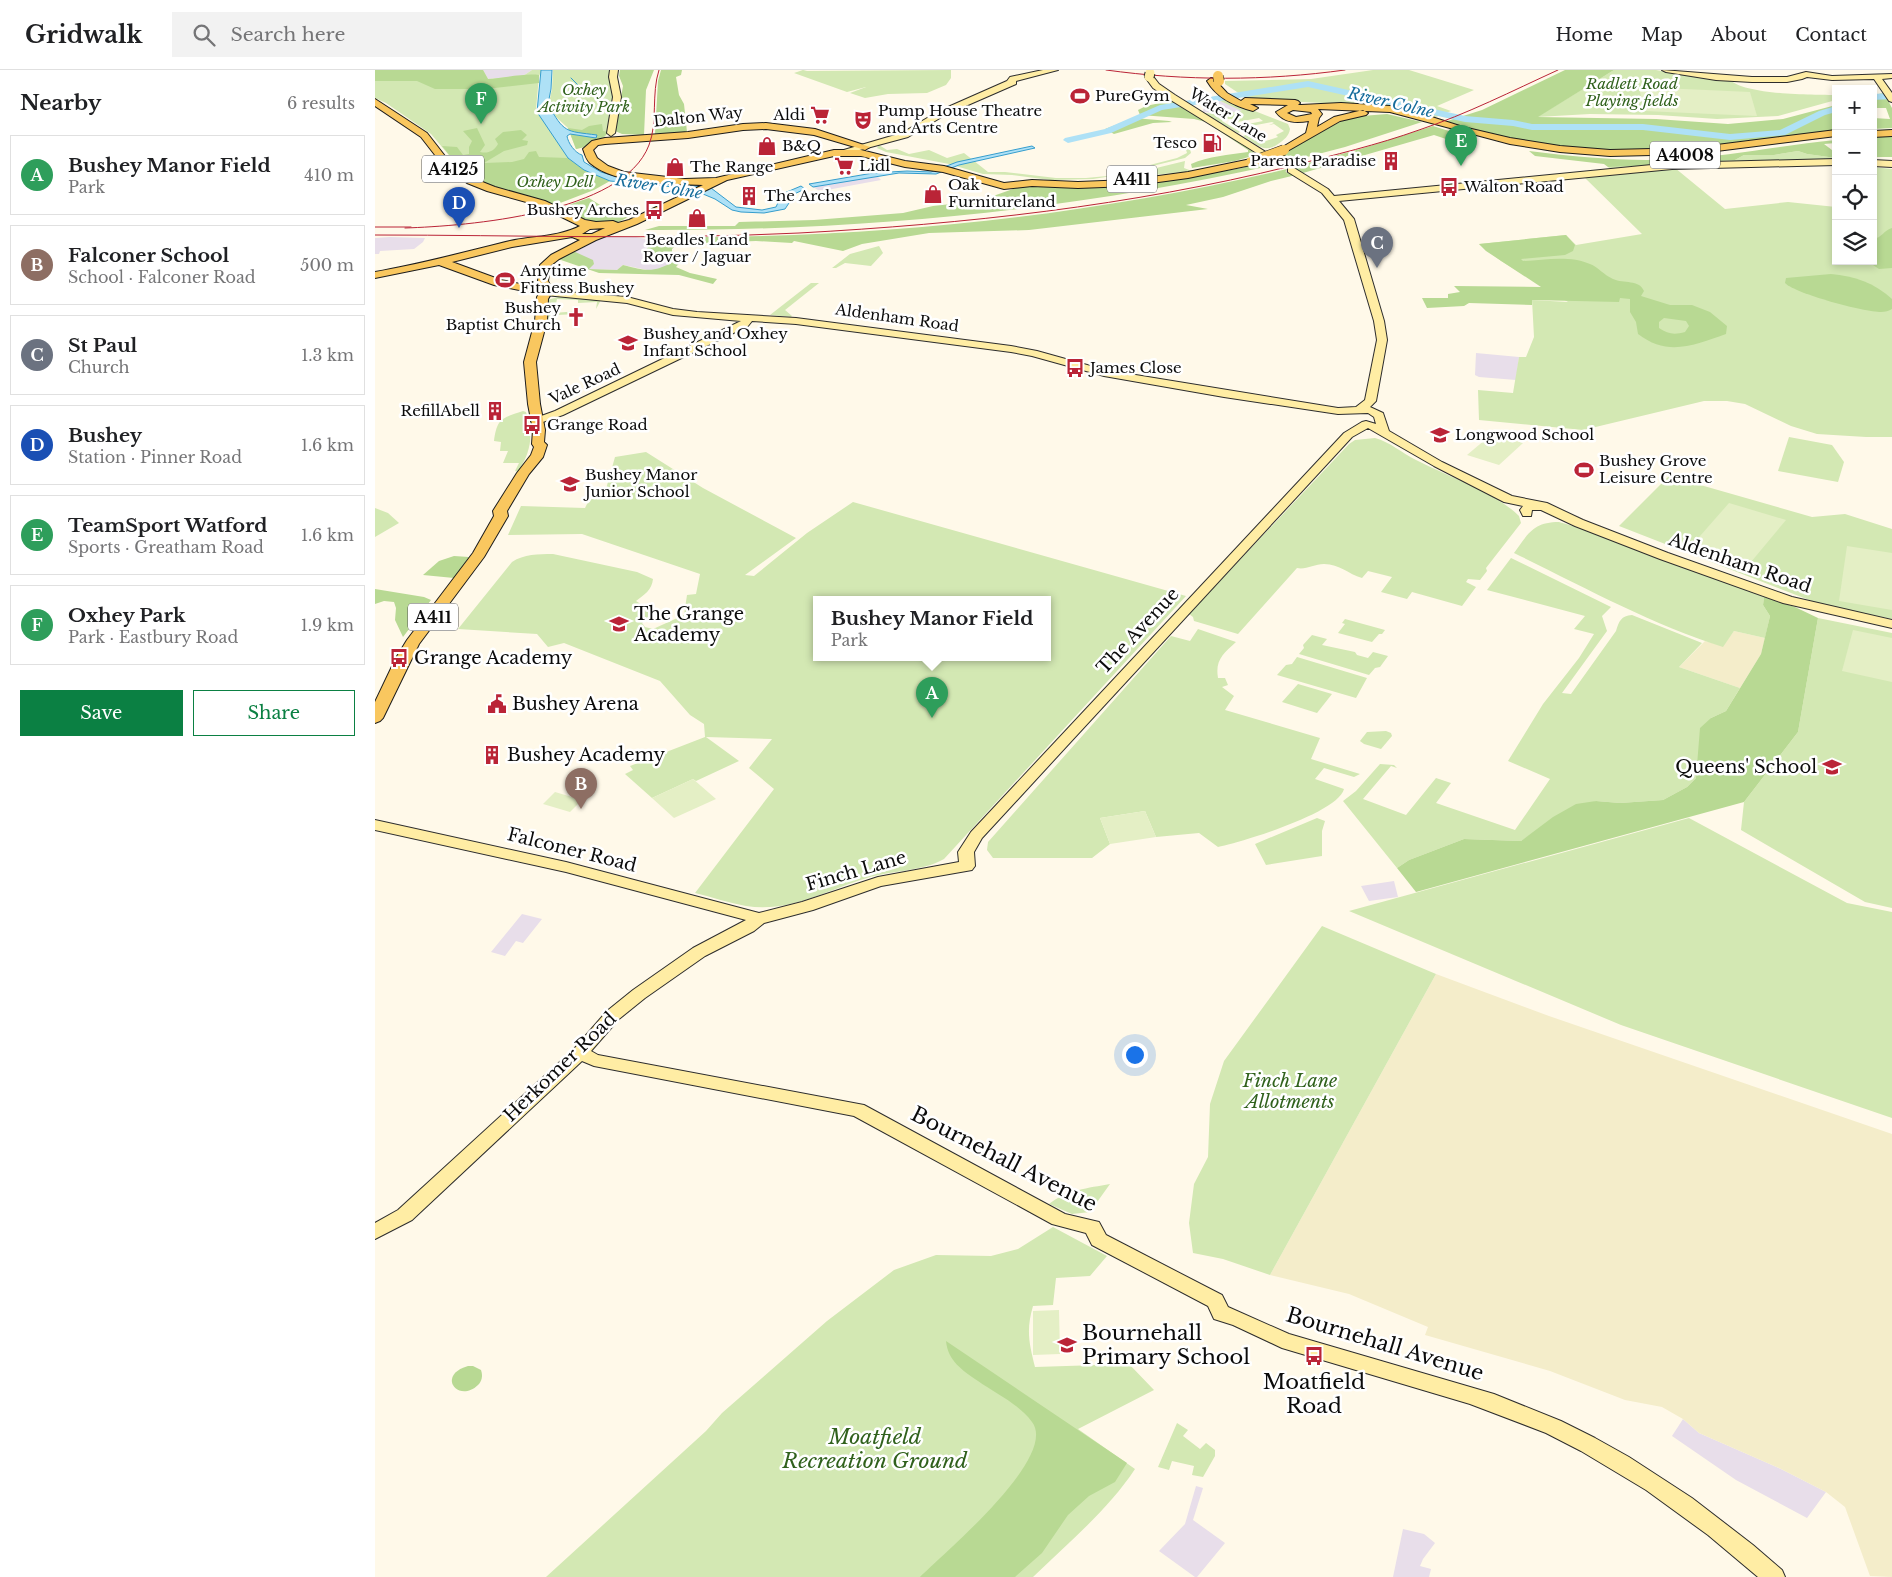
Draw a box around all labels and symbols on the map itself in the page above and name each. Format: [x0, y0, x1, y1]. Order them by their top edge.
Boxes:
park label: Radlett Road Playing fields [1585, 74, 1679, 110]
park label: Oxhey Activity Park [536, 80, 630, 116]
water label: River Colne [1345, 82, 1437, 122]
pin: F [465, 83, 497, 124]
street label: Water Lane [1185, 83, 1271, 146]
sports icon: PureGym [1069, 85, 1091, 107]
place label: PureGym [1095, 86, 1170, 105]
place label: Pump House Theatre and Arts Centre [878, 101, 1042, 137]
street label: Dalton Way [652, 102, 744, 131]
supermarket icon: Aldi [809, 104, 831, 126]
place label: Aldi [772, 105, 805, 124]
theatre icon: Pump House Theatre and Arts Centre [852, 109, 874, 131]
pin: E [1445, 125, 1477, 166]
fuel station icon: Tesco [1201, 132, 1223, 154]
place label: Tesco [1153, 133, 1197, 152]
shop icon: B&Q [756, 135, 778, 157]
place label: B&Q [782, 136, 821, 155]
road number: A4008 [1650, 142, 1720, 168]
building icon: Parents Paradise [1380, 150, 1402, 172]
place label: Parents Paradise [1250, 151, 1376, 170]
supermarket icon: Lidl [833, 155, 855, 177]
road number: A4125 [422, 156, 484, 182]
shop icon: The Range [664, 156, 686, 178]
place label: Lidl [859, 156, 890, 175]
place label: The Range [690, 157, 773, 176]
road number: A411 [1107, 166, 1157, 192]
water label: River Colne [613, 169, 705, 203]
park label: Oxhey Dell [517, 172, 594, 191]
place label: Oak Furnitureland [948, 175, 1056, 211]
bus stop icon: Walton Road [1438, 176, 1460, 198]
place label: Walton Road [1463, 177, 1564, 196]
shop icon: Oak Furnitureland [922, 183, 944, 205]
building icon: The Arches [738, 185, 760, 207]
place label: The Arches [764, 186, 851, 205]
pin: D [443, 187, 475, 228]
bus stop icon: Bushey Arches [643, 199, 665, 221]
place label: Bushey Arches [527, 200, 639, 219]
shop icon: Beadles Land Rover / Jaguar [686, 207, 708, 229]
pin: C [1361, 227, 1393, 268]
place label: Beadles Land Rover / Jaguar [643, 230, 752, 266]
place label: Anytime Fitness Bushey [519, 261, 635, 297]
sports icon: Anytime Fitness Bushey [494, 269, 516, 291]
place label: Bushey Baptist Church [446, 298, 561, 334]
street label: Aldenham Road [833, 299, 960, 336]
church icon: Bushey Baptist Church [565, 306, 587, 328]
place label: Bushey and Oxhey Infant School [643, 324, 788, 360]
school or university icon: Bushey and Oxhey Infant School [617, 332, 639, 354]
bus stop icon: James Close [1064, 357, 1086, 379]
place label: James Close [1088, 358, 1182, 377]
street label: Vale Road [545, 359, 623, 409]
building icon: RefillAbell [484, 400, 506, 422]
place label: RefillAbell [400, 401, 480, 420]
bus stop icon: Grange Road [521, 414, 543, 436]
place label: Grange Road [547, 415, 648, 434]
school or university icon: Longwood School [1429, 424, 1451, 446]
place label: Longwood School [1455, 425, 1594, 444]
place label: Bushey Grove Leisure Centre [1599, 451, 1713, 487]
sports icon: Bushey Grove Leisure Centre [1573, 459, 1595, 481]
place label: Bushey Manor Junior School [583, 465, 698, 501]
school or university icon: Bushey Manor Junior School [559, 473, 581, 495]
street label: Aldenham Road [1665, 528, 1814, 598]
street label: The Avenue [1092, 583, 1184, 679]
place label: The Grange Academy [633, 603, 744, 646]
road number: A411 [408, 604, 458, 630]
school or university icon: The Grange Academy [608, 613, 630, 635]
bus stop icon: Grange Academy [388, 647, 410, 669]
place label: Grange Academy [414, 647, 573, 669]
pin: A [916, 677, 948, 718]
public building icon: Bushey Arena [486, 693, 508, 715]
place label: Bushey Arena [512, 693, 639, 715]
building icon: Bushey Academy [481, 744, 503, 766]
place label: Bushey Academy [507, 744, 665, 766]
place label: Queens' School [1675, 756, 1817, 778]
school or university icon: Queens' School [1821, 756, 1843, 778]
pin: B [565, 768, 597, 809]
street label: Falconer Road [505, 823, 639, 877]
street label: Finch Lane [803, 846, 909, 896]
street label: Herkomer Road [499, 1008, 621, 1126]
your location [1122, 1042, 1148, 1068]
park label: Finch Lane Allotments [1242, 1070, 1337, 1113]
street label: Bournehall Avenue [907, 1101, 1101, 1217]
street label: Bournehall Avenue [1283, 1302, 1487, 1386]
place label: Bournehall Primary School [1082, 1320, 1250, 1370]
school or university icon: Bournehall Primary School [1056, 1334, 1078, 1356]
bus stop icon: Moatfield Road [1303, 1345, 1325, 1367]
place label: Moatfield Road [1263, 1369, 1365, 1419]
park label: Moatfield Recreation Ground [781, 1424, 968, 1474]

